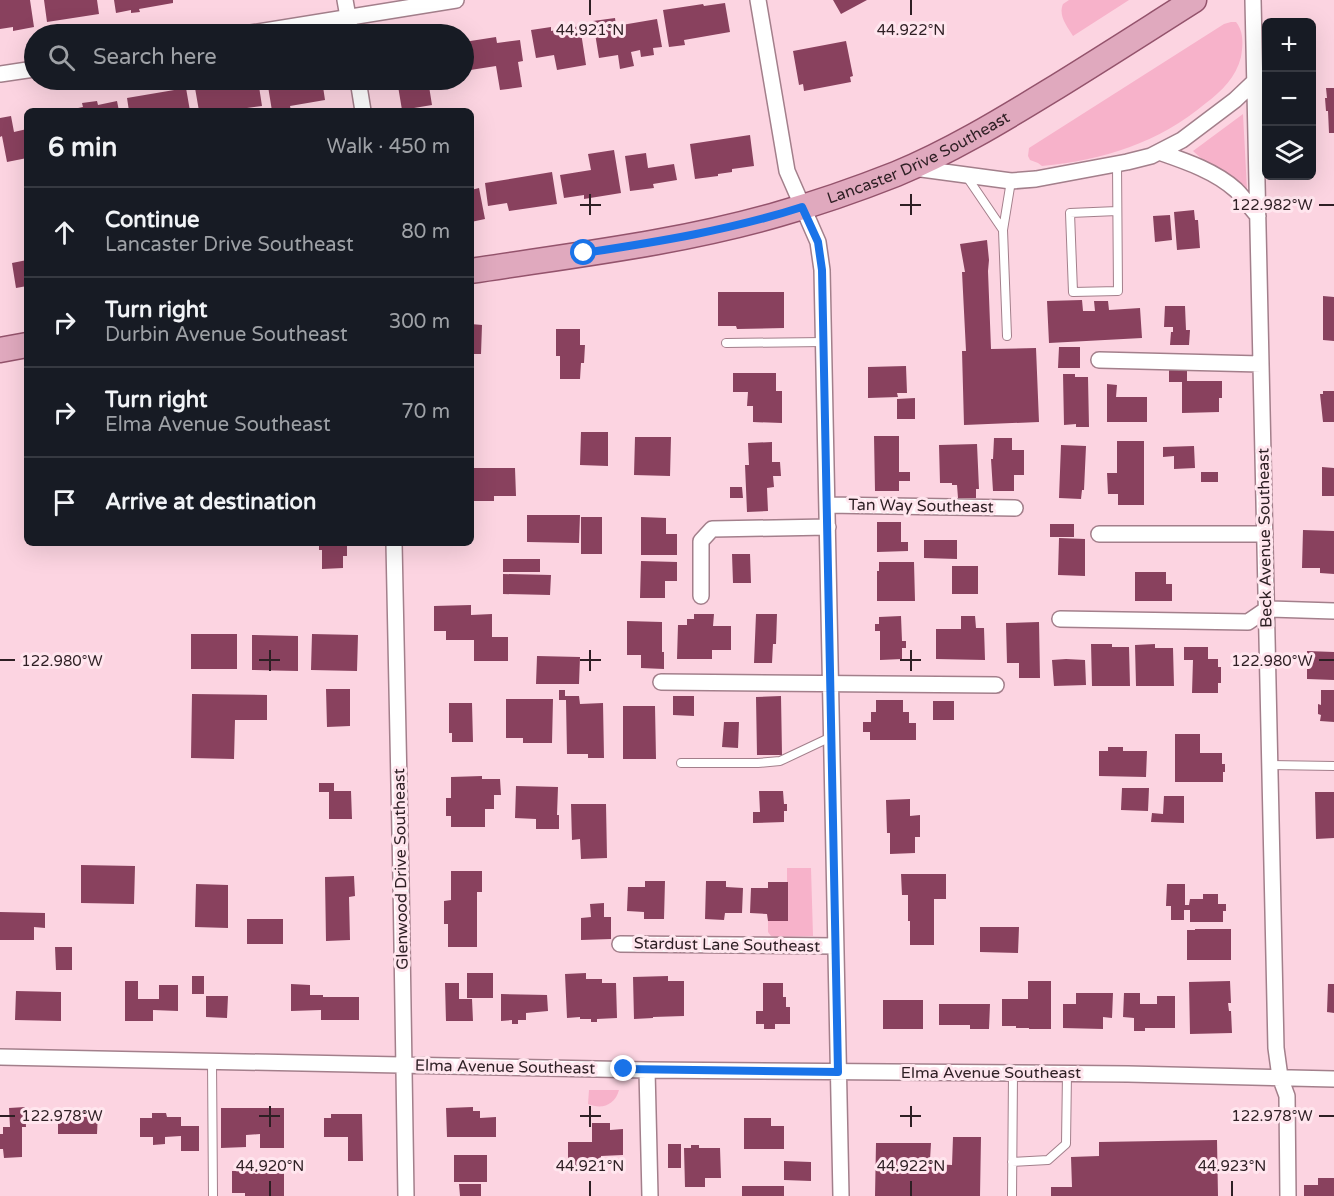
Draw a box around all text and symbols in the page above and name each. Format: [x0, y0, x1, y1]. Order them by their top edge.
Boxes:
map controls [1262, 18, 1316, 180]
button: + [1262, 18, 1316, 72]
text: 44.921°N [556, 21, 624, 39]
text: 44.922°N [877, 21, 945, 39]
search box [24, 24, 474, 90]
icon: search [45, 41, 78, 74]
text: Search here [93, 44, 217, 70]
button: − [1262, 72, 1316, 126]
street label: Lancaster Drive Southeast [824, 107, 1013, 208]
button: layers [1262, 126, 1316, 180]
text: 6 min [48, 132, 117, 163]
text: Walk · 450 m [327, 135, 450, 159]
text: 122.982°W [1231, 196, 1313, 214]
text: Continue [105, 207, 200, 233]
icon: ahead [48, 216, 81, 249]
text: 80 m [401, 220, 450, 244]
text: Lancaster Drive Southeast [105, 233, 354, 257]
route start [570, 239, 596, 265]
text: Turn right [105, 297, 207, 323]
icon: right [48, 306, 81, 339]
text: 300 m [389, 310, 450, 334]
text: Durbin Avenue Southeast [105, 323, 348, 347]
text: Turn right [105, 387, 207, 413]
icon: right [48, 396, 81, 429]
text: 70 m [401, 400, 450, 424]
text: Elma Avenue Southeast [105, 413, 331, 437]
street label: Beck Avenue Southeast [1253, 448, 1277, 628]
icon: arrive [48, 486, 81, 519]
text: Arrive at destination [105, 489, 316, 515]
street label: Tan Way Southeast [848, 495, 994, 517]
text: 122.980°W [21, 652, 103, 670]
text: 122.980°W [1231, 652, 1313, 670]
street label: Glenwood Drive Southeast [389, 768, 413, 970]
street label: Stardust Lane Southeast [634, 933, 820, 957]
street label: Elma Avenue Southeast [415, 1055, 595, 1079]
route end [610, 1055, 636, 1081]
street label: Elma Avenue Southeast [901, 1063, 1081, 1083]
text: 122.978°W [21, 1107, 103, 1125]
text: 122.978°W [1231, 1107, 1313, 1125]
text: 44.920°N [236, 1157, 304, 1175]
text: 44.921°N [556, 1157, 624, 1175]
text: 44.922°N [877, 1157, 945, 1175]
text: 44.923°N [1198, 1157, 1266, 1175]

